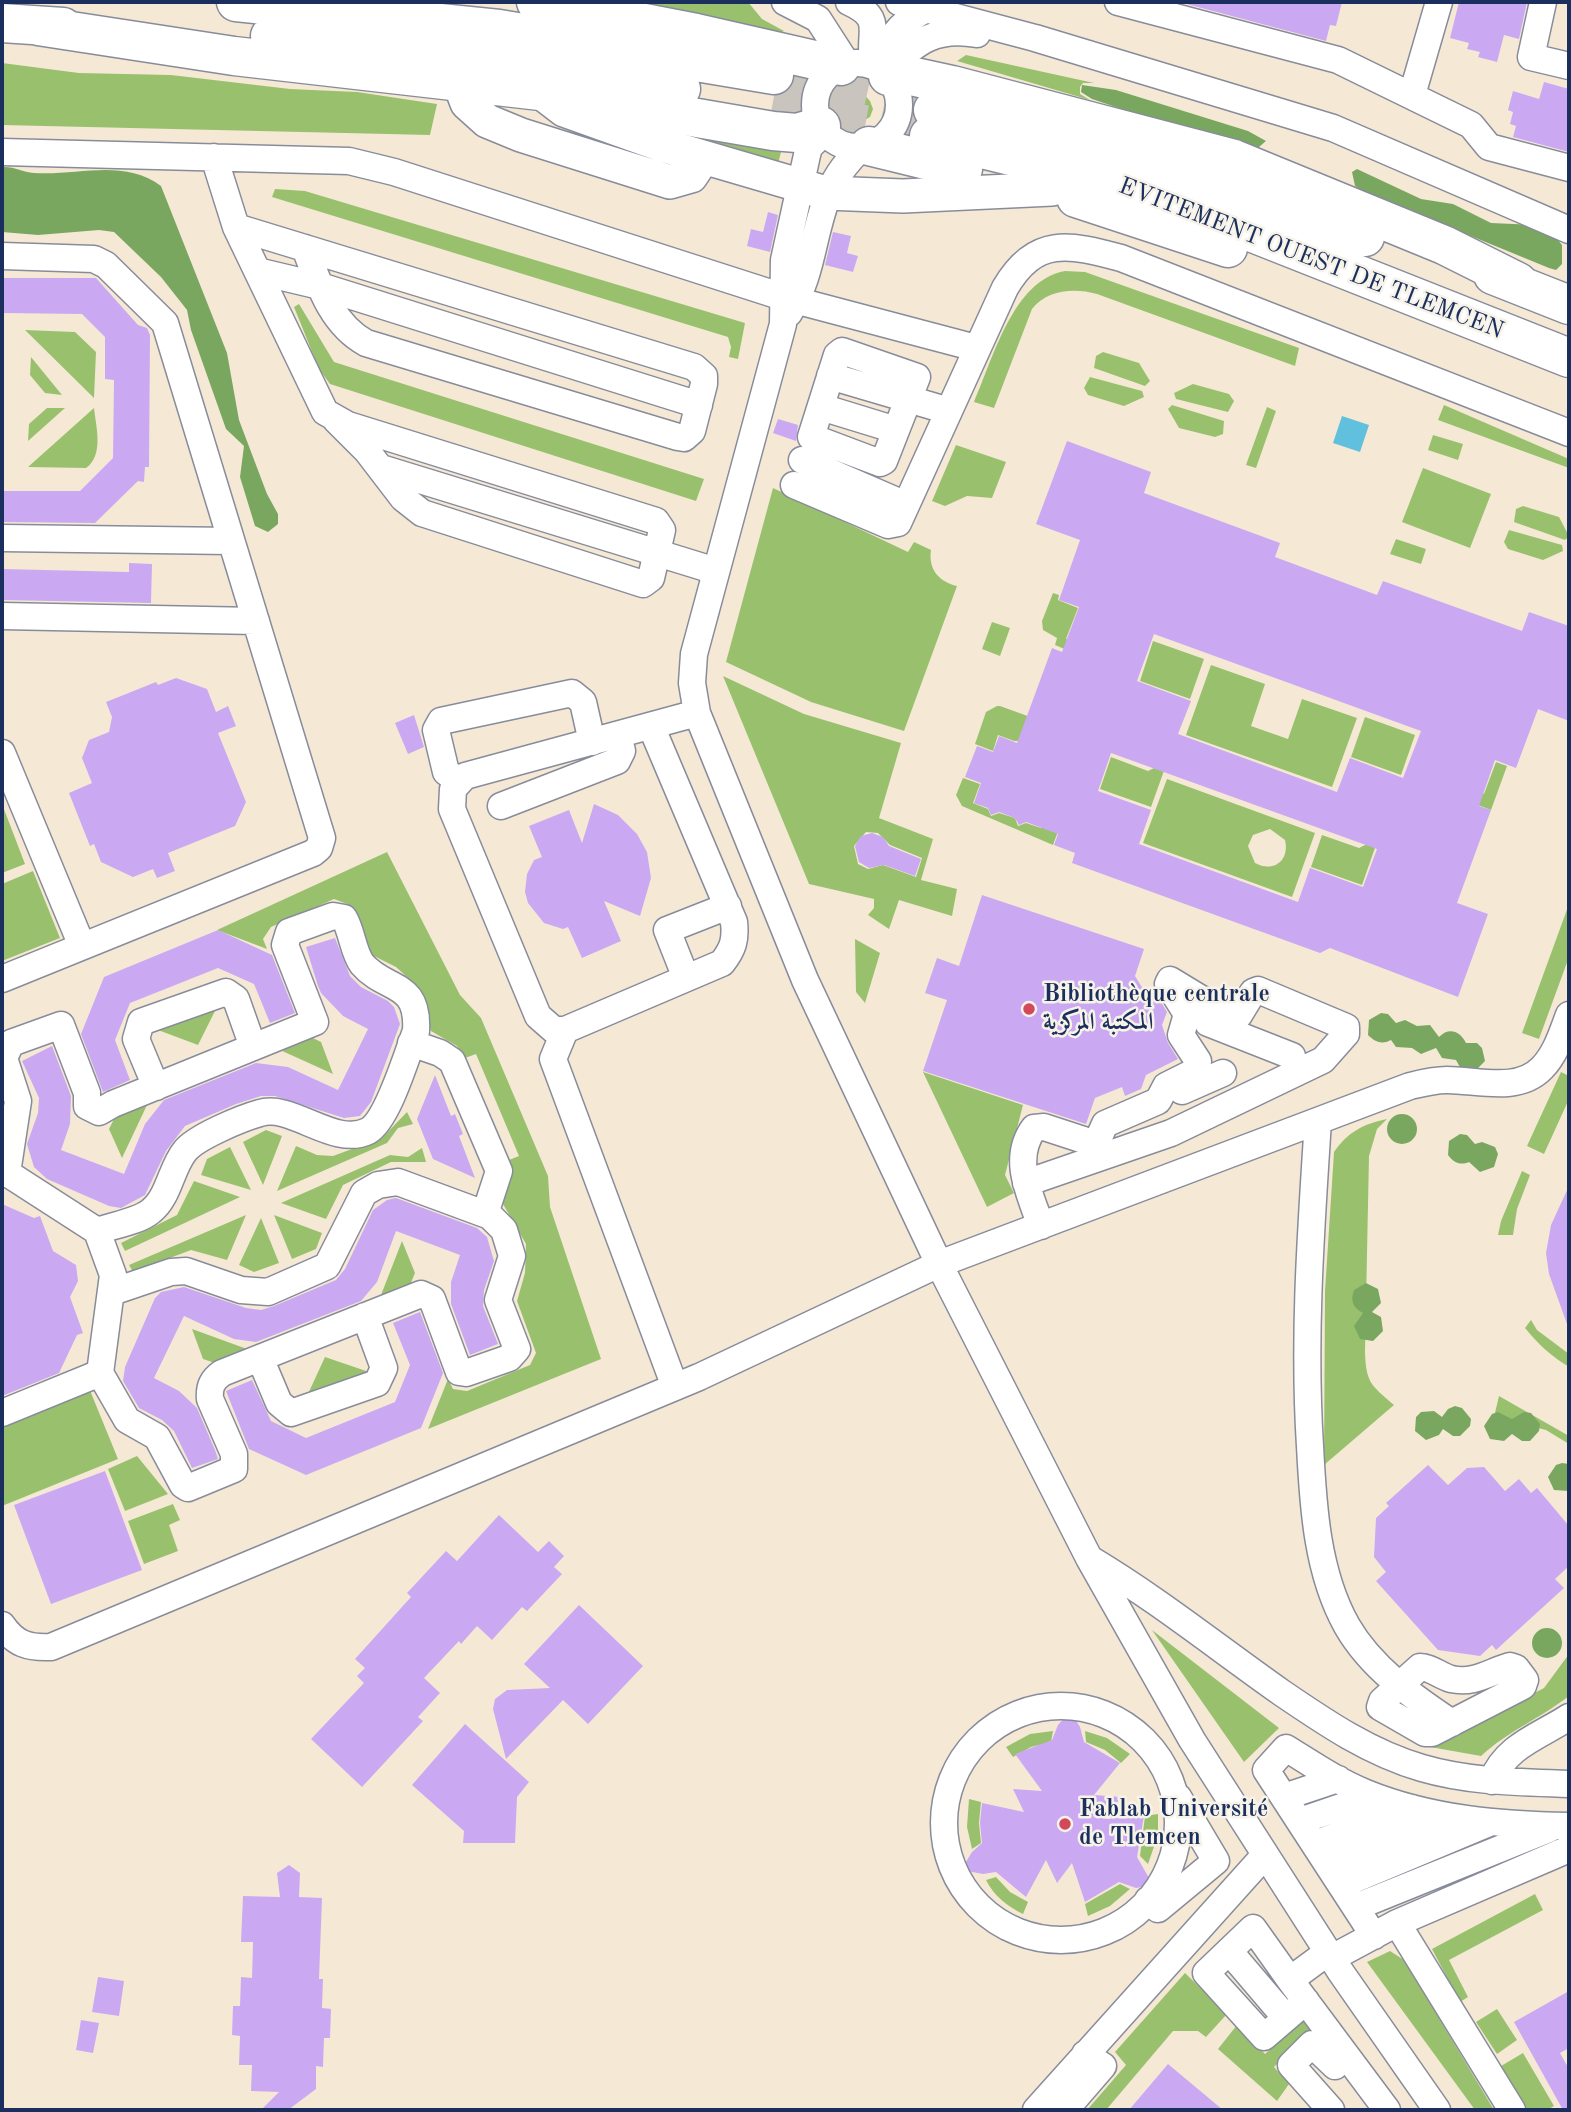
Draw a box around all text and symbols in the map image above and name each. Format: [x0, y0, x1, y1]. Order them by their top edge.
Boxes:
street label: EVITEMENT OUEST DE TLEMCEN [1114, 172, 1508, 346]
place label: Bibliothèque centrale المكتبة المركزية [1043, 981, 1270, 1037]
marker: Bibliothèque centrale المكتبة المركزية [1021, 1001, 1037, 1017]
place label: Fablab Université de Tlemcen [1079, 1796, 1268, 1852]
marker: Fablab Université de Tlemcen [1057, 1816, 1073, 1832]

